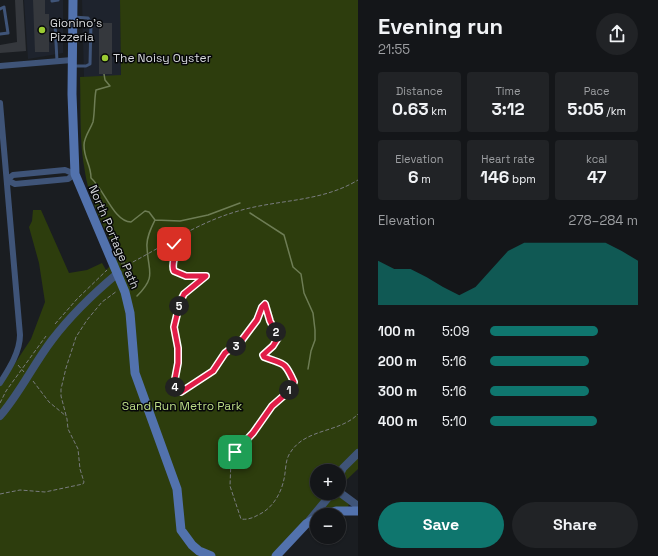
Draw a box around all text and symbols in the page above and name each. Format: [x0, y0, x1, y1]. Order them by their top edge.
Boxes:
text: Evening run [378, 12, 503, 40]
button: share [596, 13, 638, 55]
place label: Gionino's Pizzeria [50, 15, 102, 45]
marker: Gionino's Pizzeria [37, 25, 47, 35]
text: 21:55 [378, 41, 410, 58]
place label: The Noisy Oyster [113, 50, 212, 66]
marker: The Noisy Oyster [100, 53, 110, 63]
text: Distance [396, 84, 443, 98]
text: Time [495, 84, 521, 98]
text: Pace [584, 84, 610, 98]
text: 0.63 [392, 98, 429, 120]
text: 3:12 [491, 98, 525, 120]
text: 5:05 [567, 98, 604, 120]
text: km [429, 104, 447, 118]
text: /km [604, 104, 626, 118]
text: Elevation [395, 152, 443, 166]
text: Heart rate [481, 152, 535, 166]
text: kcal [586, 152, 607, 166]
text: 6 [408, 166, 418, 188]
text: 146 [480, 166, 509, 188]
text: 47 [587, 166, 606, 188]
text: m [418, 172, 431, 186]
text: bpm [509, 172, 536, 186]
street label: North Portage Path [85, 183, 143, 291]
text: Elevation [378, 212, 435, 229]
text: 278–284 m [568, 212, 638, 229]
pin [157, 227, 191, 261]
icon: check [163, 233, 185, 255]
pin: 5 [169, 296, 189, 316]
text: 5 [176, 299, 182, 313]
pin: 2 [266, 322, 286, 342]
text: 100 m [378, 323, 415, 340]
text: 5:09 [442, 323, 469, 340]
text: 2 [273, 325, 279, 339]
pin: 3 [226, 336, 246, 356]
text: 3 [233, 339, 239, 353]
text: 200 m [378, 353, 417, 370]
text: 5:16 [442, 353, 466, 370]
pin: 4 [165, 377, 185, 397]
text: 4 [172, 380, 179, 394]
pin: 1 [279, 380, 299, 400]
text: 1 [287, 383, 291, 397]
text: 300 m [378, 383, 417, 400]
text: 5:16 [442, 383, 466, 400]
park label: Sand Run Metro Park [122, 398, 243, 414]
text: 400 m [378, 413, 418, 430]
text: 5:10 [442, 413, 467, 430]
pin [218, 435, 252, 469]
icon: arrive [224, 441, 246, 463]
map controls [310, 464, 346, 544]
button: + [310, 464, 346, 500]
button: Save [378, 502, 504, 548]
button: Share [512, 502, 638, 548]
button: − [310, 508, 346, 544]

